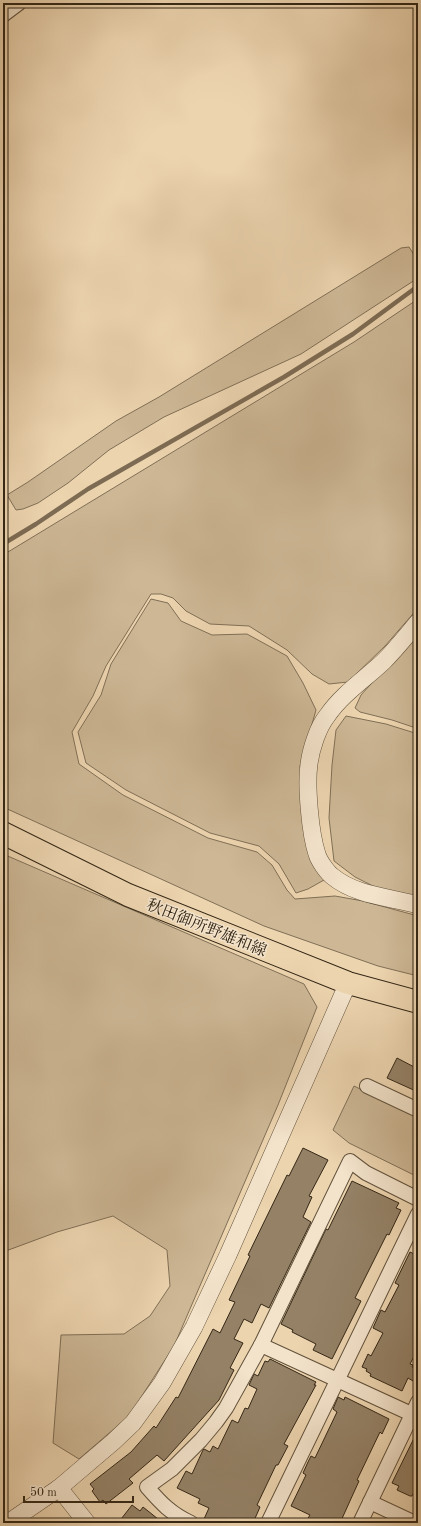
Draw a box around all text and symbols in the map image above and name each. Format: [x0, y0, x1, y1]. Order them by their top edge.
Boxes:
street label: 秋田御所野雄和線 [144, 896, 269, 960]
scale bar [24, 1478, 133, 1504]
text: 50 m [30, 1486, 57, 1499]

